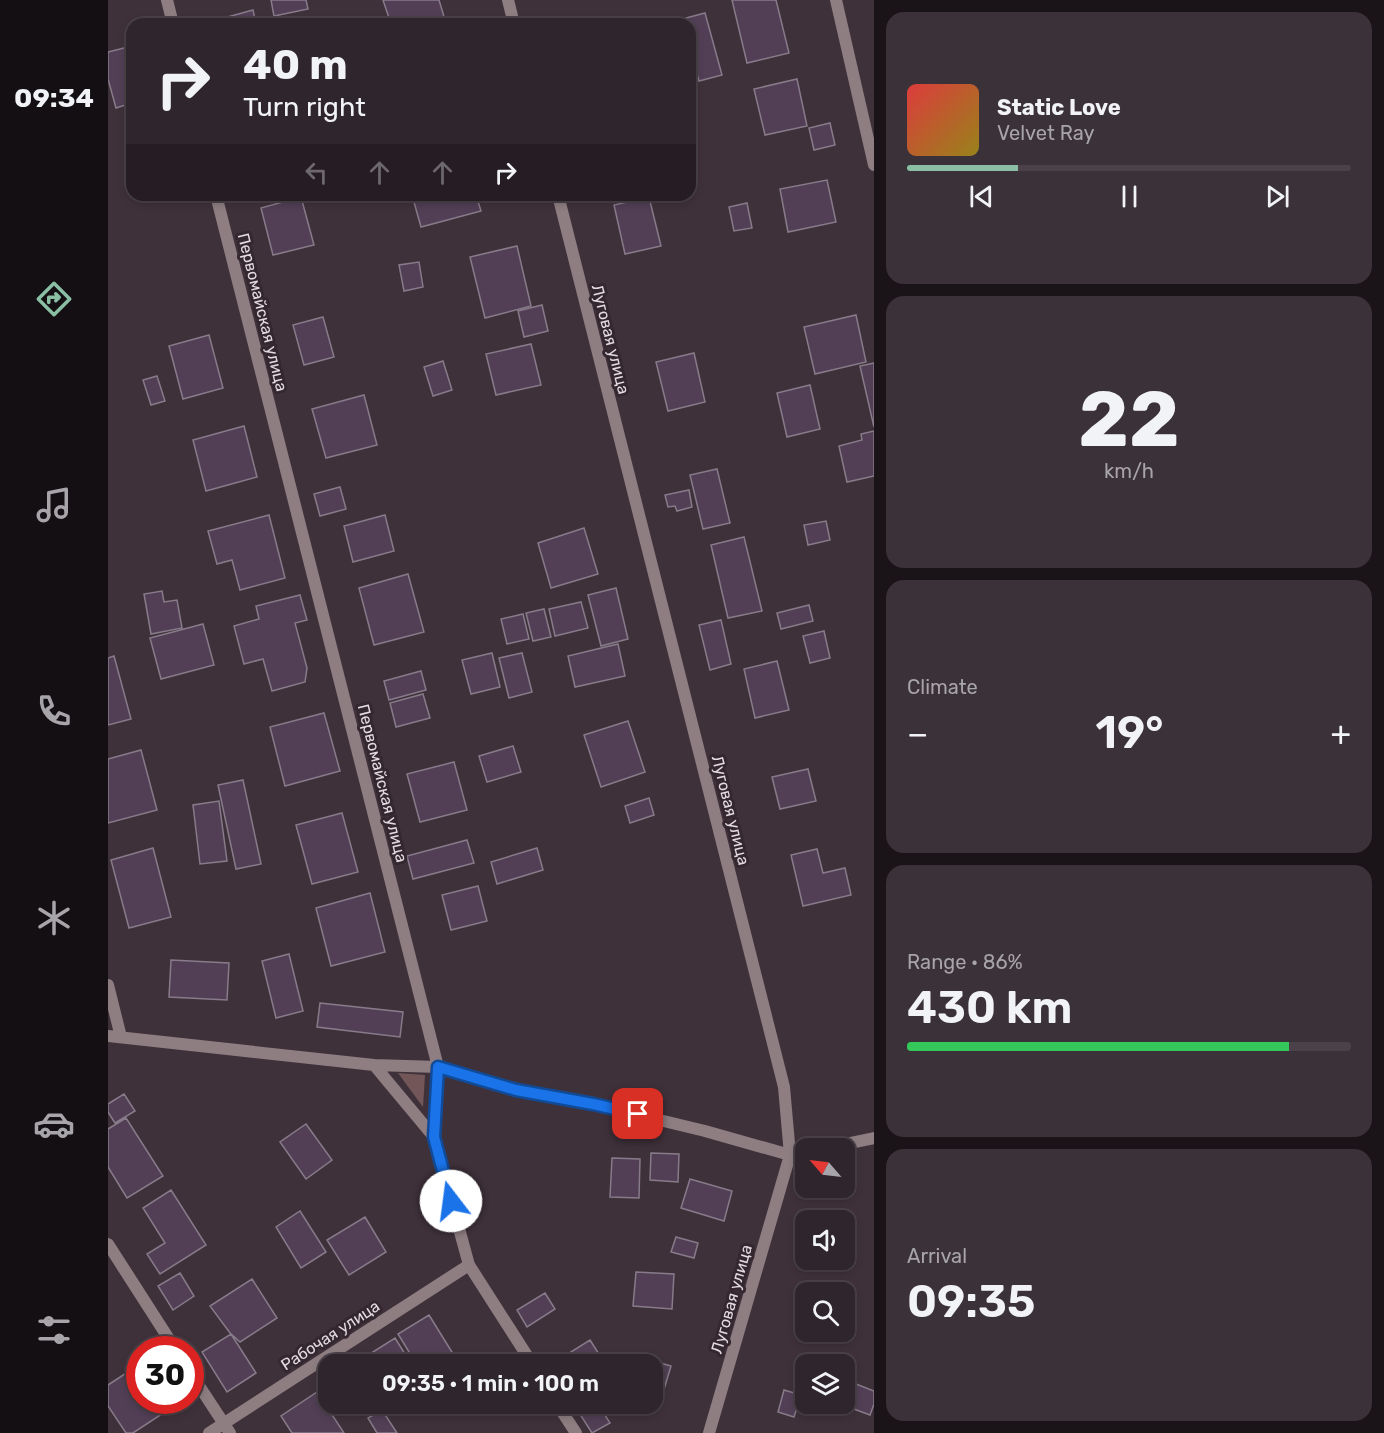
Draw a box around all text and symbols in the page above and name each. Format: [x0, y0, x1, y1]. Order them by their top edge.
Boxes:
text: 40 m [243, 40, 348, 90]
icon: right [144, 42, 222, 120]
text: 09:34 [14, 82, 94, 114]
text: Turn right [243, 91, 366, 123]
text: Static Love [997, 94, 1121, 121]
text: Velvet Ray [997, 121, 1095, 145]
icon: left [300, 156, 333, 189]
icon: ahead [363, 156, 396, 189]
icon: ahead [426, 156, 459, 189]
icon: right [489, 156, 522, 189]
icon: previous [965, 180, 998, 213]
icon: pause [1113, 180, 1146, 213]
icon: next [1261, 180, 1294, 213]
street label: Первомайская улица [234, 231, 291, 393]
icon: directions [33, 278, 75, 320]
street label: Луговая улица [588, 282, 633, 396]
text: 22 [1078, 373, 1180, 466]
text: km/h [1104, 459, 1154, 483]
icon: music [33, 484, 75, 526]
text: Climate [907, 675, 978, 699]
icon: phone [33, 690, 75, 732]
street label: Первомайская улица [354, 702, 411, 864]
text: 19° [1095, 706, 1163, 759]
text: − [907, 714, 928, 753]
text: + [1330, 714, 1351, 753]
street label: Луговая улица [708, 753, 753, 867]
icon: climate [33, 897, 75, 939]
text: Range · 86% [907, 950, 1023, 974]
text: 430 km [907, 981, 1072, 1034]
pin [612, 1088, 663, 1139]
icon: arrive [621, 1097, 654, 1130]
icon: car [33, 1103, 75, 1145]
north arrow [795, 1138, 855, 1198]
map controls [795, 1138, 855, 1414]
position arrow [419, 1169, 483, 1233]
button: sound [795, 1210, 855, 1270]
street label: Луговая улица [707, 1242, 756, 1356]
text: Arrival [907, 1244, 967, 1268]
text: 09:35 [907, 1275, 1036, 1328]
button: search [795, 1282, 855, 1342]
street label: Рабочая улица [277, 1296, 383, 1374]
icon: filters [33, 1309, 75, 1351]
speed limit sign: 30 [126, 1336, 204, 1414]
button: layers [795, 1354, 855, 1414]
text: 09:35 · 1 min · 100 m [382, 1370, 599, 1397]

